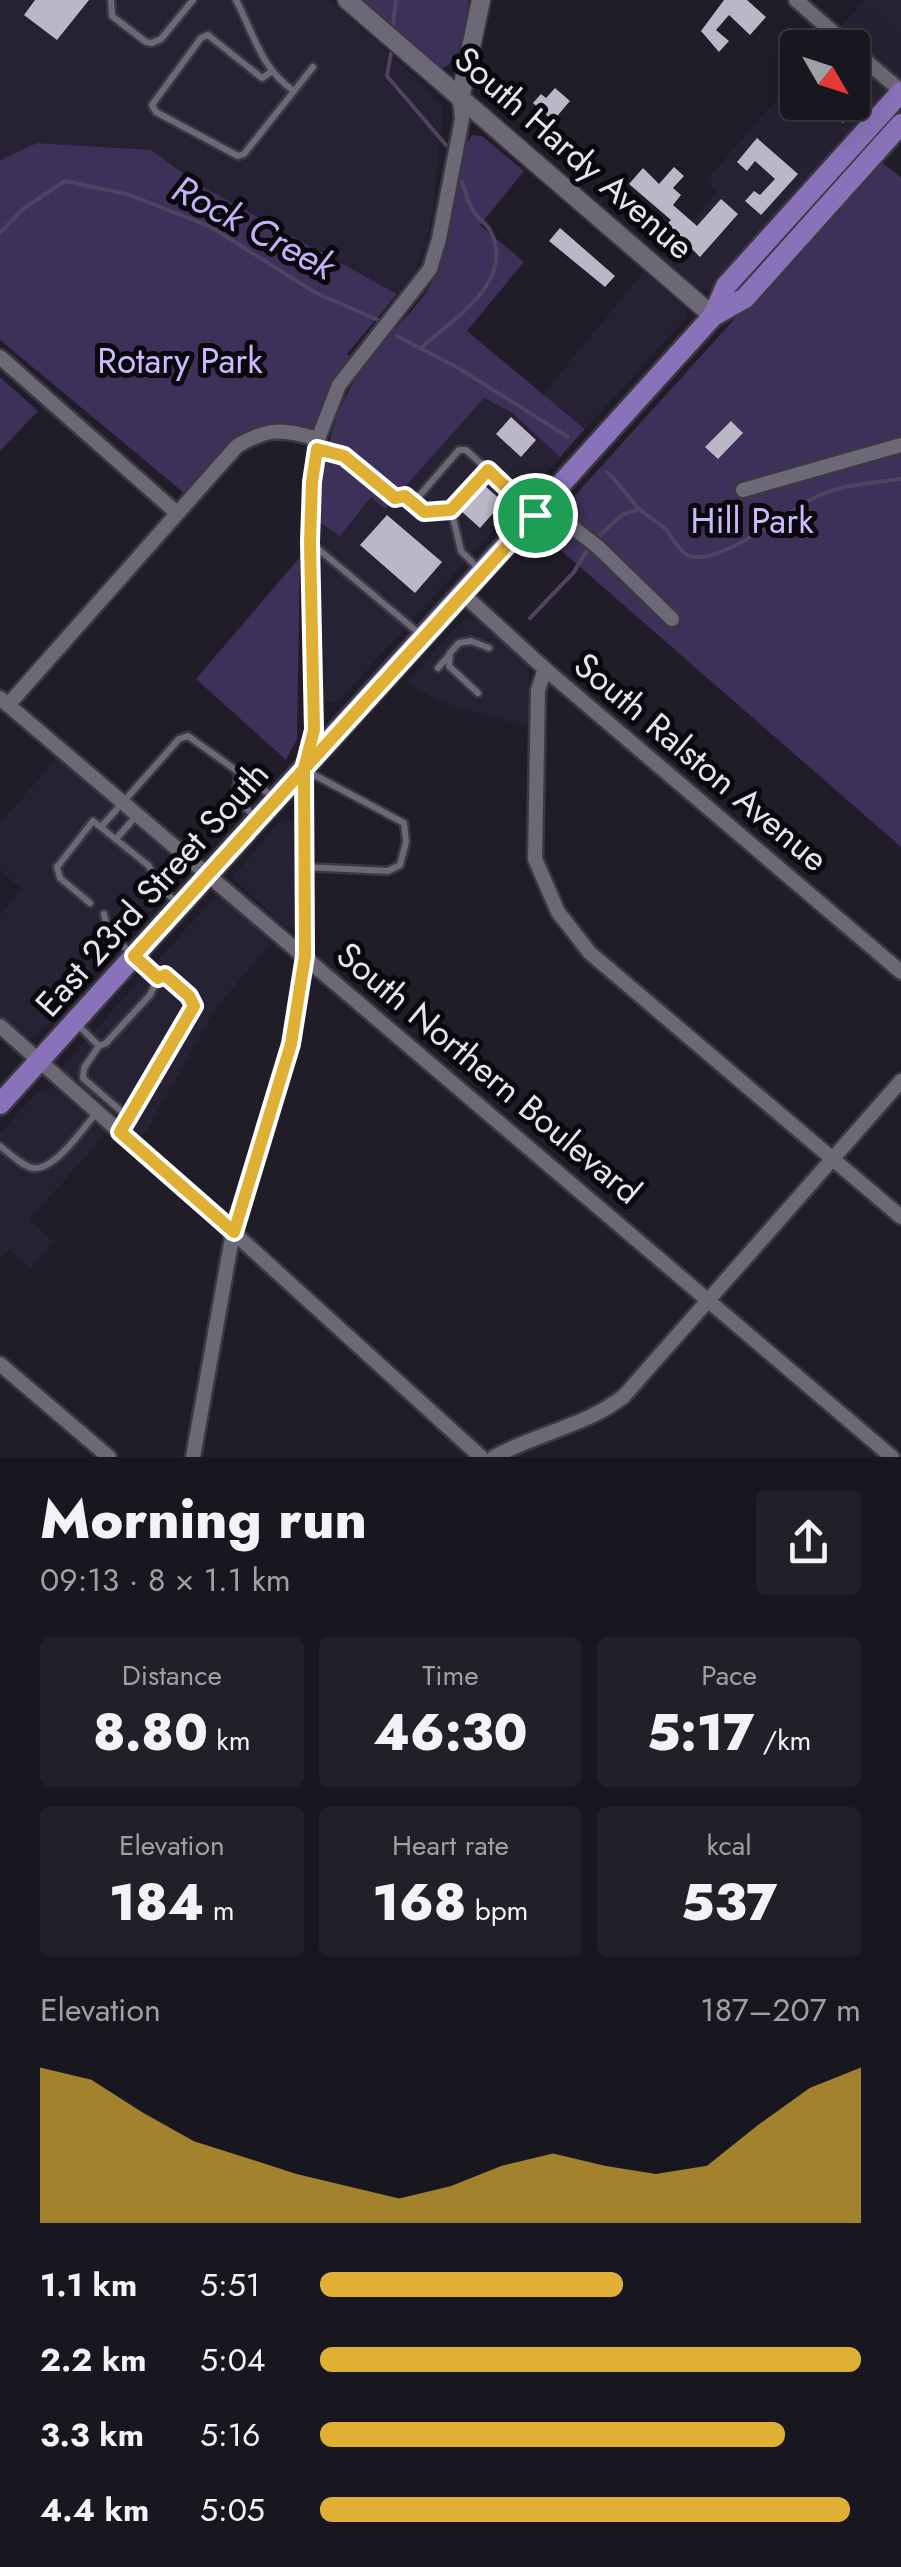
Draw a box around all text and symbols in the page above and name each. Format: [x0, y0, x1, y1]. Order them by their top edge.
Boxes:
north arrow [780, 30, 870, 120]
map controls [780, 30, 870, 120]
street label: South Hardy Avenue [443, 35, 705, 271]
water label: Rock Creek [163, 161, 347, 294]
park label: Rotary Park [97, 336, 263, 386]
pin [493, 473, 578, 558]
icon: arrive [508, 488, 563, 543]
park label: Hill Park [690, 496, 814, 546]
street label: South Ralston Avenue [563, 641, 839, 883]
street label: East 23rd Street South [24, 750, 280, 1028]
street label: South Northern Boulevard [326, 930, 652, 1216]
text: Morning run [40, 1479, 367, 1559]
button: share [756, 1490, 861, 1595]
text: 09:13 · 8 × 1.1 km [40, 1557, 291, 1603]
text: Distance [122, 1655, 222, 1696]
text: Time [422, 1655, 479, 1696]
text: Pace [701, 1655, 757, 1696]
text: 8.80 [93, 1696, 208, 1769]
text: 46:30 [373, 1696, 528, 1769]
text: 5:17 [647, 1696, 754, 1769]
text: km [208, 1720, 251, 1761]
text: /km [754, 1720, 811, 1761]
text: Elevation [119, 1825, 225, 1866]
text: Heart rate [392, 1825, 509, 1866]
text: kcal [707, 1825, 752, 1866]
text: 184 [109, 1866, 204, 1939]
text: 168 [373, 1866, 466, 1939]
text: 537 [681, 1866, 777, 1939]
text: m [204, 1890, 235, 1931]
text: bpm [466, 1890, 528, 1931]
text: Elevation [40, 1987, 161, 2033]
text: 187–207 m [700, 1987, 861, 2033]
text: 1.1 km [40, 2262, 137, 2308]
text: 5:51 [200, 2262, 260, 2308]
text: 2.2 km [40, 2337, 147, 2383]
text: 5:04 [200, 2337, 266, 2383]
text: 3.3 km [40, 2412, 144, 2458]
text: 5:16 [200, 2412, 260, 2458]
text: 4.4 km [40, 2487, 149, 2533]
text: 5:05 [200, 2487, 265, 2533]

